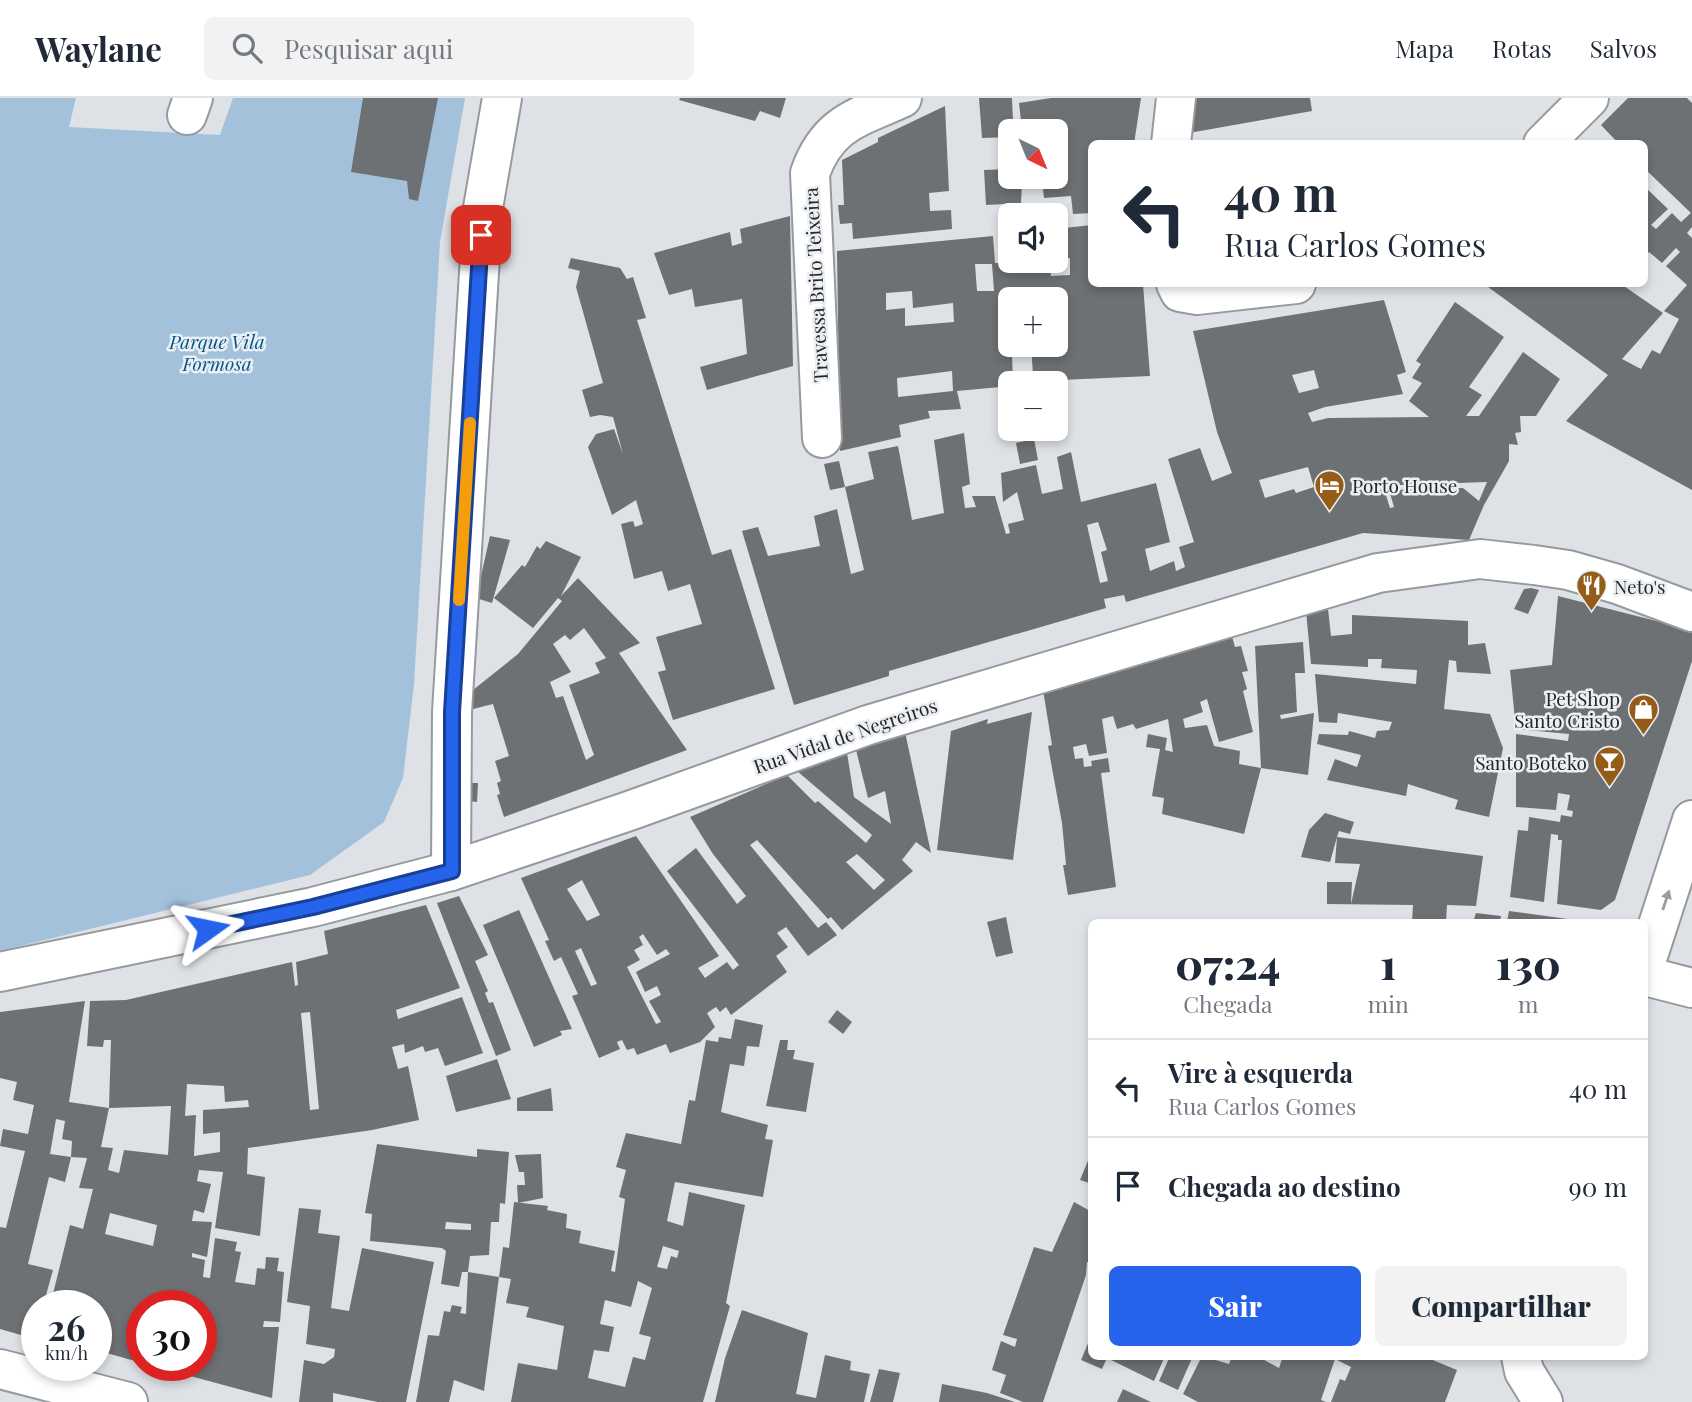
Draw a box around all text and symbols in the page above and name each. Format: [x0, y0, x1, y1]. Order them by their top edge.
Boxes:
search box [204, 17, 694, 80]
text: Waylane [35, 26, 162, 70]
icon: search [228, 29, 266, 67]
text: Pesquisar aqui [284, 31, 453, 66]
text: Mapa [1395, 32, 1454, 64]
text: Rotas [1492, 32, 1552, 64]
text: Salvos [1590, 32, 1657, 64]
north arrow [998, 119, 1068, 189]
map controls [998, 119, 1068, 441]
text: 40 m [1224, 159, 1337, 224]
icon: left [1109, 168, 1200, 259]
street label: Travessa Brito Teixeira [797, 186, 833, 383]
button: sound [998, 203, 1068, 273]
pin [451, 205, 511, 265]
icon: arrive [462, 216, 500, 254]
text: Rua Carlos Gomes [1224, 222, 1486, 265]
button: + [998, 287, 1068, 357]
park label: Parque Vila Formosa [168, 328, 265, 376]
button: − [998, 371, 1068, 441]
hotel icon: Porto House [1312, 468, 1346, 512]
place label: Porto House [1352, 472, 1457, 498]
restaurant icon: Neto's [1574, 569, 1608, 613]
place label: Neto's [1614, 573, 1666, 599]
place label: Pet Shop Santo Cristo [1514, 685, 1620, 733]
street label: Rua Vidal de Negreiros [750, 691, 940, 779]
shop icon: Pet Shop Santo Cristo [1626, 692, 1660, 736]
bar icon: Santo Boteko [1593, 745, 1627, 789]
place label: Santo Boteko [1475, 749, 1587, 775]
one-way arrow [1661, 890, 1671, 911]
position arrow [171, 892, 245, 966]
text: 07:24 [1175, 935, 1281, 991]
text: 1 [1380, 935, 1396, 991]
text: 130 [1496, 935, 1561, 991]
text: Chegada [1183, 988, 1272, 1019]
text: min [1368, 988, 1409, 1019]
text: m [1518, 988, 1539, 1019]
text: Vire à esquerda [1168, 1055, 1353, 1090]
icon: left [1109, 1069, 1147, 1107]
text: 40 m [1569, 1071, 1627, 1106]
text: Rua Carlos Gomes [1168, 1090, 1356, 1121]
icon: arrive [1109, 1167, 1147, 1205]
text: Chegada ao destino [1168, 1169, 1401, 1204]
text: 90 m [1569, 1169, 1627, 1204]
button: Sair [1109, 1266, 1361, 1346]
button: Compartilhar [1375, 1266, 1627, 1346]
speed limit sign: 30 [126, 1290, 217, 1381]
text: 26 [48, 1303, 85, 1350]
text: km/h [45, 1341, 88, 1365]

